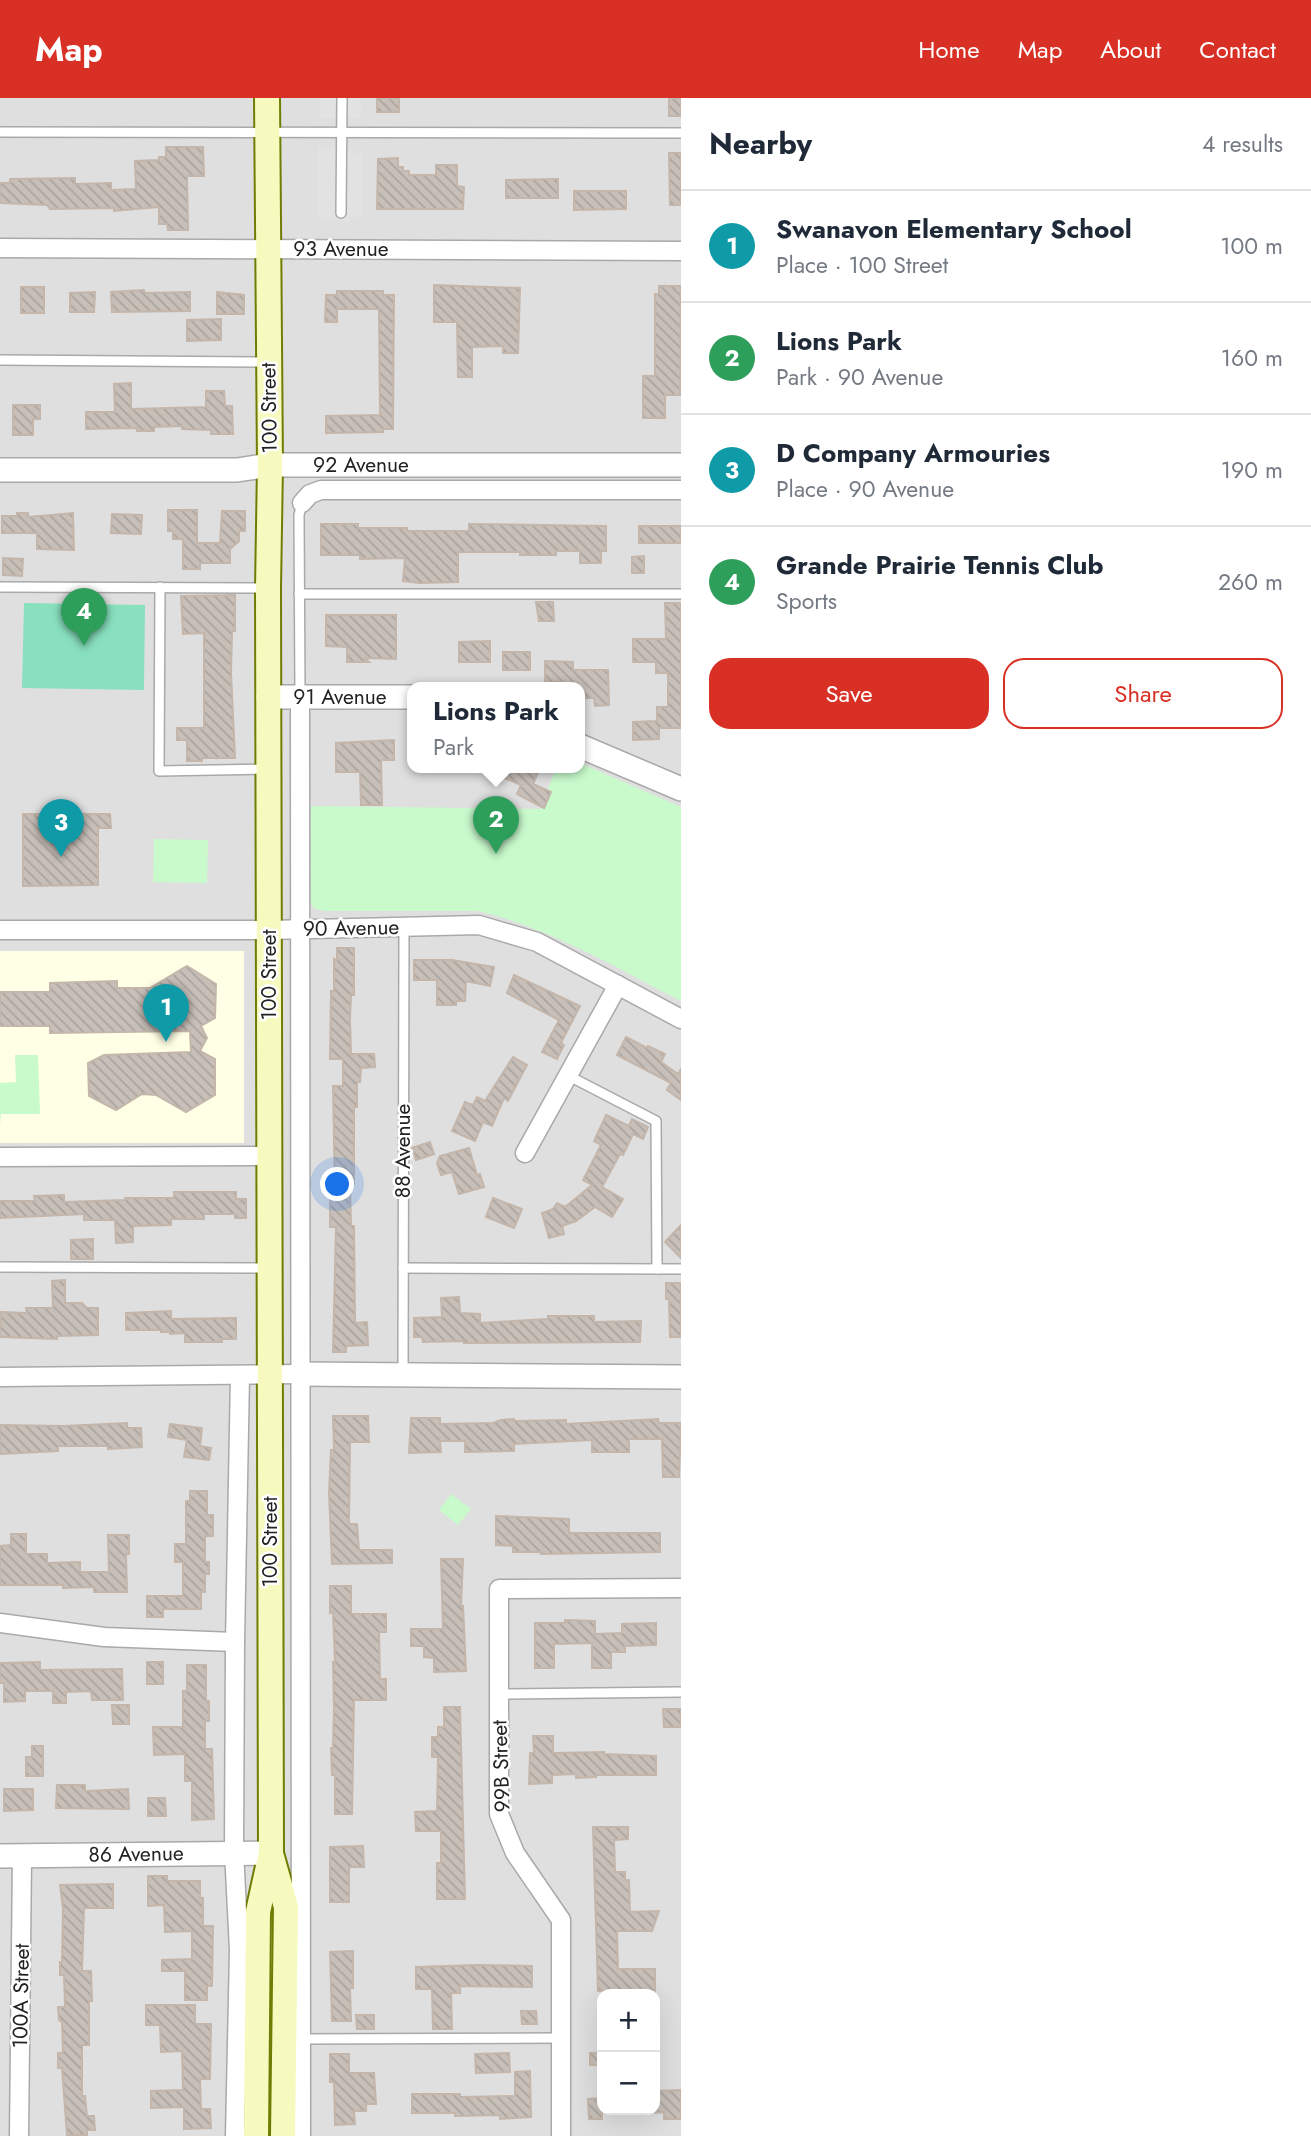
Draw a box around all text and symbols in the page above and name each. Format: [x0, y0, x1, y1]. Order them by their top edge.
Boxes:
text: Map [35, 26, 103, 73]
text: Home [918, 32, 980, 67]
text: Map [1018, 32, 1062, 67]
text: About [1100, 32, 1161, 67]
text: Contact [1199, 32, 1276, 67]
text: Nearby [709, 122, 812, 165]
text: 4 results [1202, 127, 1283, 161]
text: Swanavon Elementary School [776, 210, 1132, 248]
text: 1 [726, 229, 738, 263]
text: 100 m [1220, 229, 1283, 263]
street label: 93 Avenue [293, 234, 389, 264]
text: Place · 100 Street [776, 248, 948, 282]
text: Lions Park [776, 322, 902, 360]
text: 2 [724, 341, 740, 375]
text: 160 m [1221, 341, 1283, 375]
text: Park · 90 Avenue [776, 360, 943, 394]
street label: 100 Street [253, 362, 285, 454]
text: D Company Armouries [776, 434, 1050, 472]
street label: 92 Avenue [313, 450, 409, 480]
text: 3 [725, 453, 739, 487]
text: 190 m [1221, 453, 1283, 487]
text: Place · 90 Avenue [776, 472, 954, 506]
text: Grande Prairie Tennis Club [776, 546, 1104, 584]
text: 4 [724, 565, 740, 599]
text: 260 m [1218, 565, 1283, 599]
text: Sports [776, 584, 837, 618]
pin: 4 [61, 588, 107, 646]
button: Save [709, 658, 989, 729]
button: Share [1003, 658, 1283, 729]
street label: 91 Avenue [293, 682, 387, 712]
popup [407, 682, 585, 773]
text: Lions Park [433, 692, 559, 730]
text: Park [433, 730, 474, 764]
pin: 2 [473, 796, 519, 854]
pin: 3 [38, 799, 84, 857]
street label: 90 Avenue [303, 912, 400, 944]
street label: 100 Street [254, 929, 284, 1021]
pin: 1 [143, 984, 189, 1042]
street label: 88 Avenue [388, 1103, 418, 1198]
your location [320, 1167, 354, 1201]
street label: 100 Street [255, 1496, 285, 1588]
street label: 99B Street [484, 1719, 518, 1813]
street label: 86 Avenue [88, 1838, 184, 1870]
street label: 100A Street [5, 1943, 37, 2049]
map controls [597, 1989, 660, 2115]
button: + [597, 1989, 660, 2052]
button: − [597, 2052, 660, 2115]

